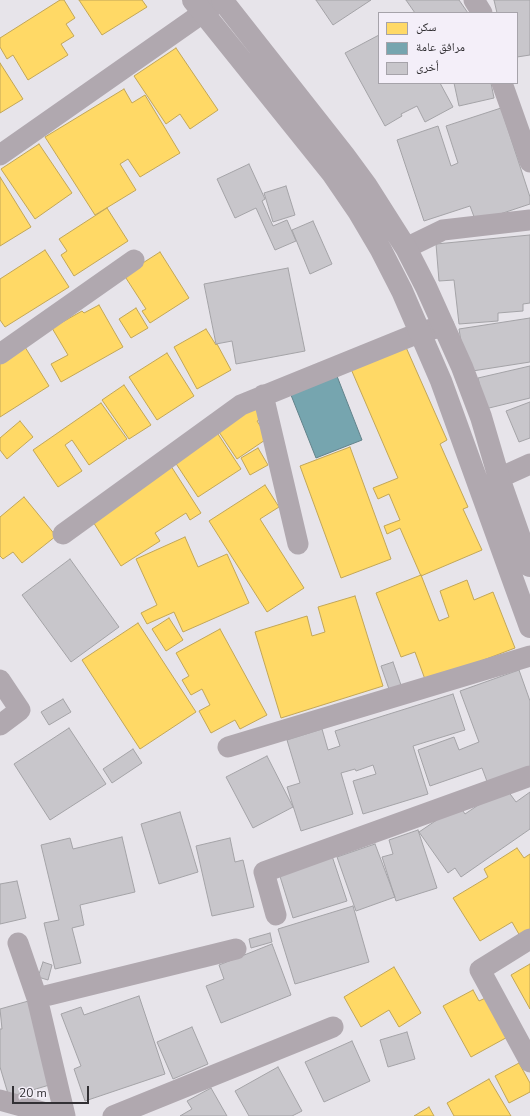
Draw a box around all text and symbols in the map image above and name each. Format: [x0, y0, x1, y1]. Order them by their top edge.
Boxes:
legend [378, 12, 518, 84]
text: سكن [416, 19, 436, 35]
text: مرافق عامة [416, 39, 465, 55]
text: أخرى [416, 59, 439, 75]
scale bar [14, 1078, 91, 1104]
text: 20 m [19, 1085, 47, 1101]

